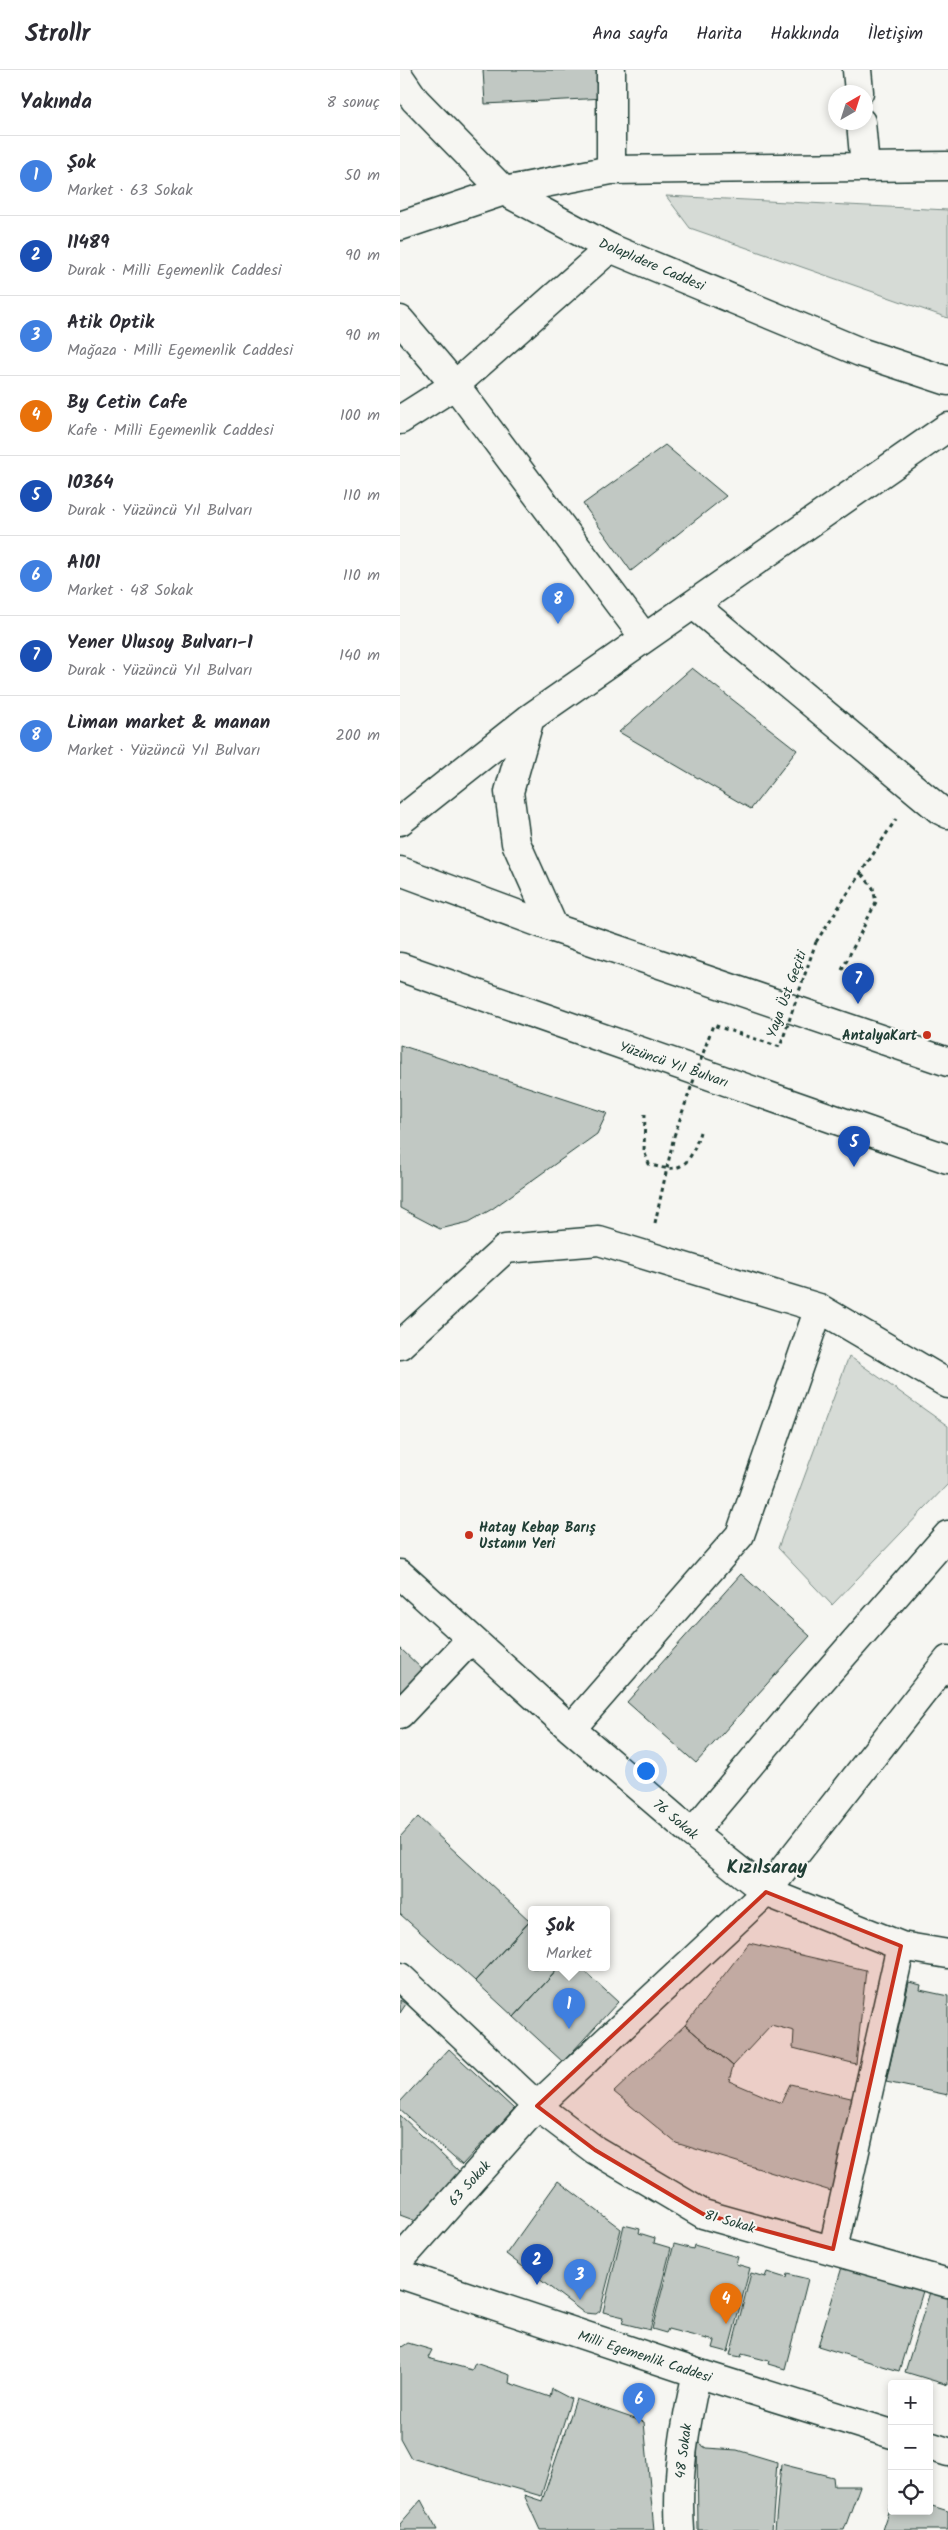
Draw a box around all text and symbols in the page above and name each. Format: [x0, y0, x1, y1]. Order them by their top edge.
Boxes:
text: Strollr [25, 15, 90, 54]
text: Ana sayfa [592, 20, 668, 49]
text: Harita [696, 20, 742, 49]
text: Hakkında [770, 20, 839, 49]
text: İletişim [867, 20, 923, 49]
north arrow [828, 85, 873, 130]
text: Yakında [20, 86, 92, 119]
text: 8 sonuç [327, 90, 380, 115]
text: Şok [67, 148, 95, 178]
text: 1 [34, 163, 38, 188]
text: 50 m [344, 163, 380, 188]
text: Market · 63 Sokak [67, 178, 193, 203]
text: 11489 [67, 228, 110, 258]
street label: Dolaplıdere Caddesi [595, 233, 709, 297]
text: 2 [31, 243, 41, 268]
text: 90 m [345, 243, 380, 268]
text: Durak · Milli Egemenlik Caddesi [67, 258, 282, 283]
text: Atik Optik [67, 308, 154, 338]
text: 3 [32, 323, 40, 348]
text: 90 m [345, 323, 380, 348]
text: Mağaza · Milli Egemenlik Caddesi [67, 338, 293, 363]
text: By Cetin Cafe [67, 388, 187, 418]
text: 4 [32, 403, 40, 428]
text: 100 m [340, 403, 380, 428]
text: Kafe · Milli Egemenlik Caddesi [67, 418, 273, 443]
text: 10364 [67, 468, 114, 498]
text: 5 [32, 483, 40, 508]
text: 110 m [343, 483, 380, 508]
text: Durak · Yüzüncü Yıl Bulvarı [67, 498, 252, 523]
text: A101 [67, 548, 100, 578]
text: 6 [32, 563, 40, 588]
text: 110 m [343, 563, 380, 588]
text: Market · 48 Sokak [67, 578, 193, 603]
pin: 8 [542, 583, 574, 624]
text: Yener Ulusoy Bulvarı-1 [67, 628, 253, 658]
text: 7 [32, 643, 40, 668]
text: 140 m [339, 643, 380, 668]
text: Durak · Yüzüncü Yıl Bulvarı [67, 658, 252, 683]
text: Liman market & manan [67, 708, 270, 738]
text: 8 [31, 723, 41, 748]
text: 200 m [336, 723, 380, 748]
text: Market · Yüzüncü Yıl Bulvarı [67, 738, 260, 763]
street label: Yaya Üst Geçiti [761, 947, 813, 1041]
pin: 7 [842, 963, 874, 1004]
place label: AntalyaKart [842, 1025, 918, 1047]
marker: AntalyaKart [921, 1029, 933, 1041]
street label: Yüzüncü Yıl Bulvarı [616, 1036, 732, 1094]
pin: 5 [838, 1126, 870, 1167]
place label: Hatay Kebap Barış Ustanın Yeri [479, 1517, 596, 1555]
marker: Hatay Kebap Barış Ustanın Yeri [463, 1529, 475, 1541]
your location [633, 1758, 659, 1784]
street label: 76 Sokak [648, 1794, 703, 1846]
district label: Kızılsaray [727, 1853, 807, 1883]
popup [528, 1906, 610, 1971]
text: Şok [546, 1911, 574, 1941]
text: Market [546, 1941, 592, 1966]
pin: 1 [553, 1988, 585, 2029]
street label: 63 Sokak [443, 2156, 497, 2211]
street label: 81 Sokak [702, 2204, 758, 2240]
pin: 2 [521, 2244, 553, 2285]
pin: 3 [564, 2259, 596, 2300]
pin: 4 [710, 2283, 742, 2324]
street label: Milli Egemenlik Caddesi [575, 2325, 715, 2389]
map controls [888, 2380, 933, 2515]
button: + [888, 2380, 933, 2425]
pin: 6 [623, 2383, 655, 2424]
street label: 48 Sokak [670, 2422, 698, 2480]
button: − [888, 2425, 933, 2470]
button: locate [888, 2470, 933, 2515]

